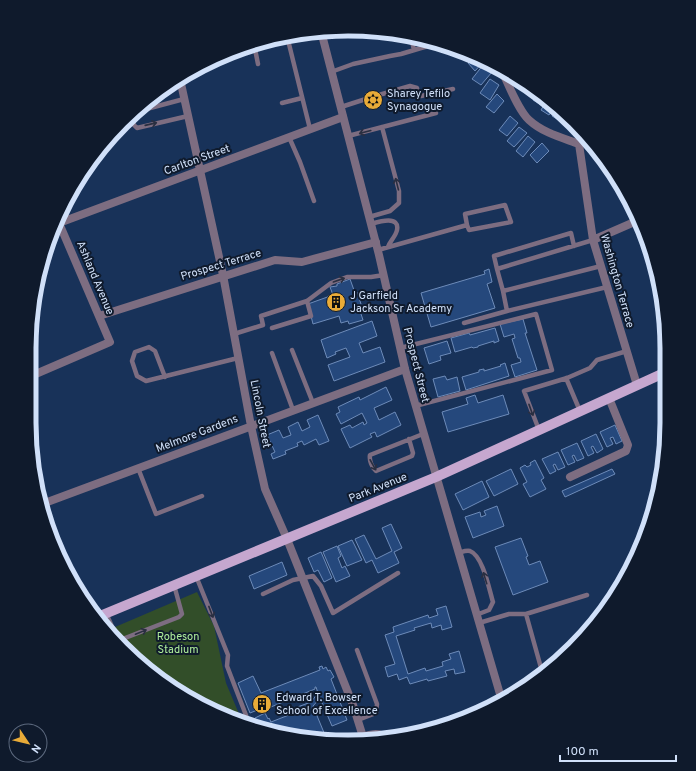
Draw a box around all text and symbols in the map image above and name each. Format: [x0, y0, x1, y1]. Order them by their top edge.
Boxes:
place label: Sharey Tefilo Synagogue [387, 87, 450, 114]
synagogue icon: Sharey Tefilo Synagogue [362, 89, 384, 111]
one-way arrow [144, 120, 157, 128]
one-way arrow [359, 128, 372, 136]
street label: Carlton Street [162, 142, 232, 178]
one-way arrow [393, 178, 401, 191]
street label: Washington Terrace [597, 232, 637, 330]
street label: Ashland Avenue [73, 239, 117, 317]
street label: Prospect Terrace [179, 246, 263, 284]
one-way arrow [333, 276, 346, 283]
place label: J Garfield Jackson Sr Academy [350, 289, 452, 316]
building icon: J Garfield Jackson Sr Academy [325, 291, 347, 313]
street label: Prospect Street [400, 326, 432, 404]
street label: Lincoln Street [247, 379, 273, 449]
one-way arrow [527, 404, 535, 416]
street label: Melmore Gardens [154, 412, 240, 456]
one-way arrow [369, 459, 377, 471]
street label: Park Avenue [347, 470, 409, 506]
one-way arrow [481, 572, 489, 584]
one-way arrow [208, 606, 216, 618]
one-way arrow [134, 628, 146, 636]
park label: Robeson Stadium [157, 630, 199, 657]
place label: Edward T. Bowser School of Excellence [276, 691, 378, 718]
building icon: Edward T. Bowser School of Excellence [251, 693, 273, 715]
north arrow [8, 723, 48, 763]
scale bar [560, 737, 676, 763]
text: N [27, 741, 43, 755]
text: 100 m [566, 744, 599, 760]

